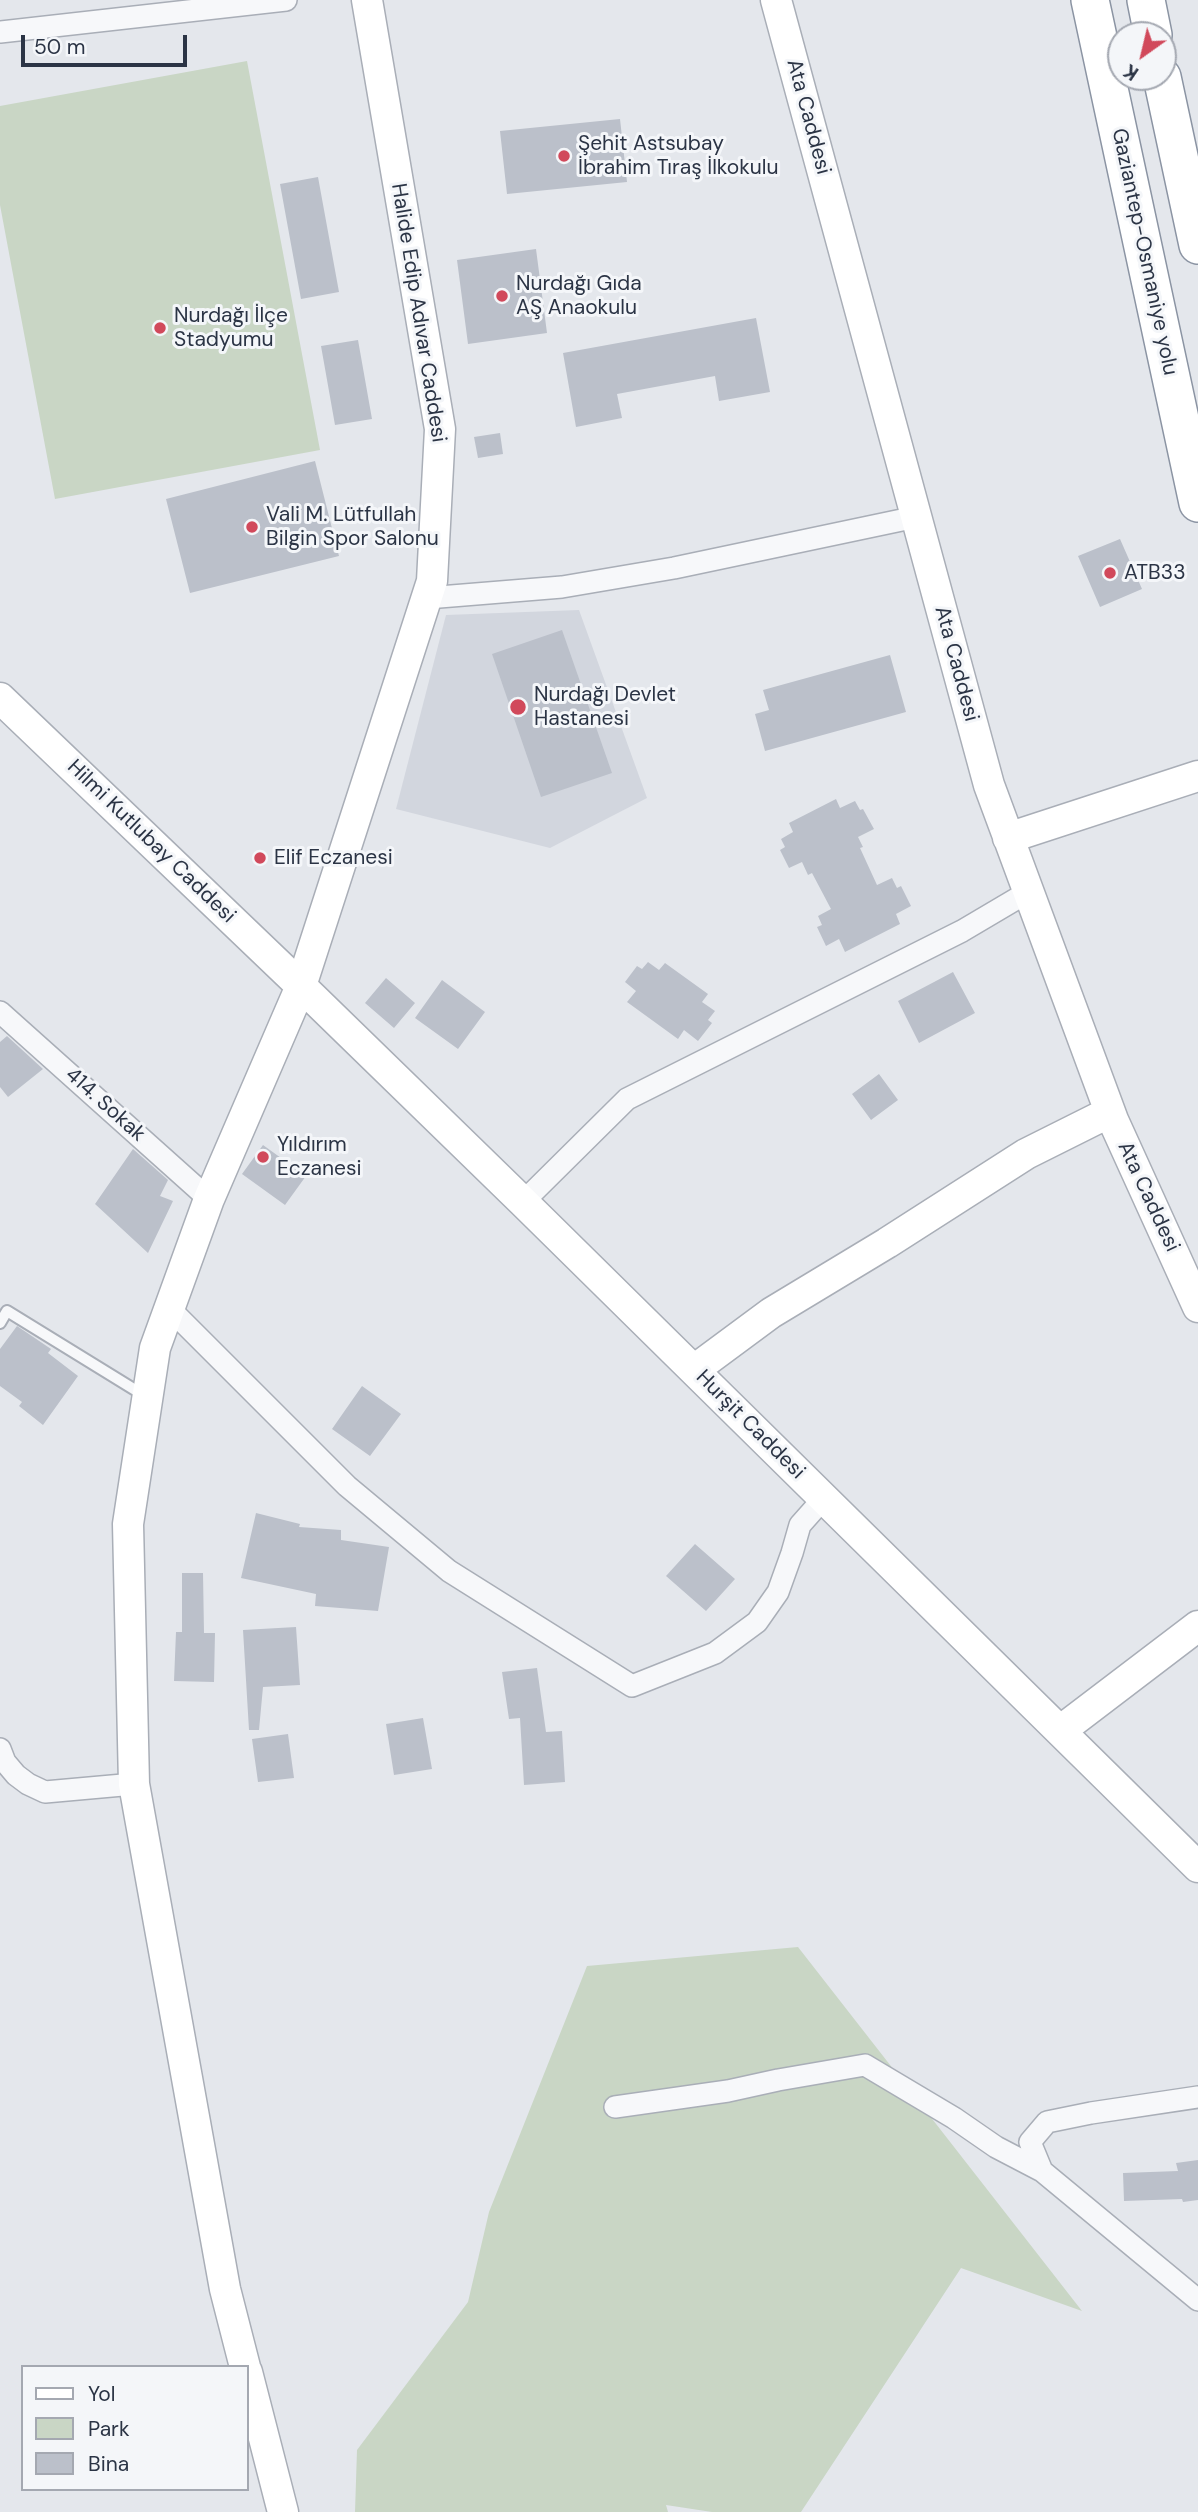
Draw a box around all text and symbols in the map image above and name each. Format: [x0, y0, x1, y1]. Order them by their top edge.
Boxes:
scale bar [24, 21, 191, 65]
north arrow [1107, 21, 1177, 91]
text: 50 m [34, 33, 85, 61]
street label: Ata Caddesi [780, 56, 836, 178]
text: K [1119, 58, 1143, 86]
street label: Gaziantep-Osmaniye yolu [1105, 126, 1183, 378]
place label: Şehit Astsubay İbrahim Tıraş İlkokulu [578, 131, 778, 181]
marker: Şehit Astsubay İbrahim Tıraş İlkokulu [556, 148, 572, 164]
street label: Halide Edip Adıvar Caddesi [385, 182, 451, 444]
place label: Nurdağı Gıda AŞ Anaokulu [516, 271, 642, 321]
marker: Nurdağı Gıda AŞ Anaokulu [494, 288, 510, 304]
place label: Nurdağı İlçe Stadyumu [174, 303, 288, 353]
marker: Nurdağı İlçe Stadyumu [152, 320, 168, 336]
place label: Vali M. Lütfullah Bilgin Spor Salonu [266, 502, 439, 552]
marker: Vali M. Lütfullah Bilgin Spor Salonu [244, 519, 260, 535]
place label: ATB33 [1124, 560, 1186, 586]
marker: ATB33 [1102, 565, 1118, 581]
street label: Ata Caddesi [928, 603, 984, 725]
place label: Nurdağı Devlet Hastanesi [534, 682, 676, 732]
marker: Nurdağı Devlet Hastanesi [508, 697, 528, 717]
street label: Hilmi Kutlubay Caddesi [62, 755, 240, 929]
place label: Elif Eczanesi [274, 845, 393, 871]
marker: Elif Eczanesi [252, 850, 268, 866]
street label: 414. Sokak [60, 1063, 150, 1147]
place label: Yıldırım Eczanesi [277, 1132, 361, 1182]
street label: Ata Caddesi [1112, 1138, 1184, 1256]
marker: Yıldırım Eczanesi [255, 1149, 271, 1165]
street label: Hurşit Caddesi [690, 1365, 810, 1485]
legend [21, 2365, 248, 2491]
text: Yol [88, 2380, 116, 2408]
text: Park [88, 2415, 129, 2443]
text: Bina [88, 2450, 129, 2478]

